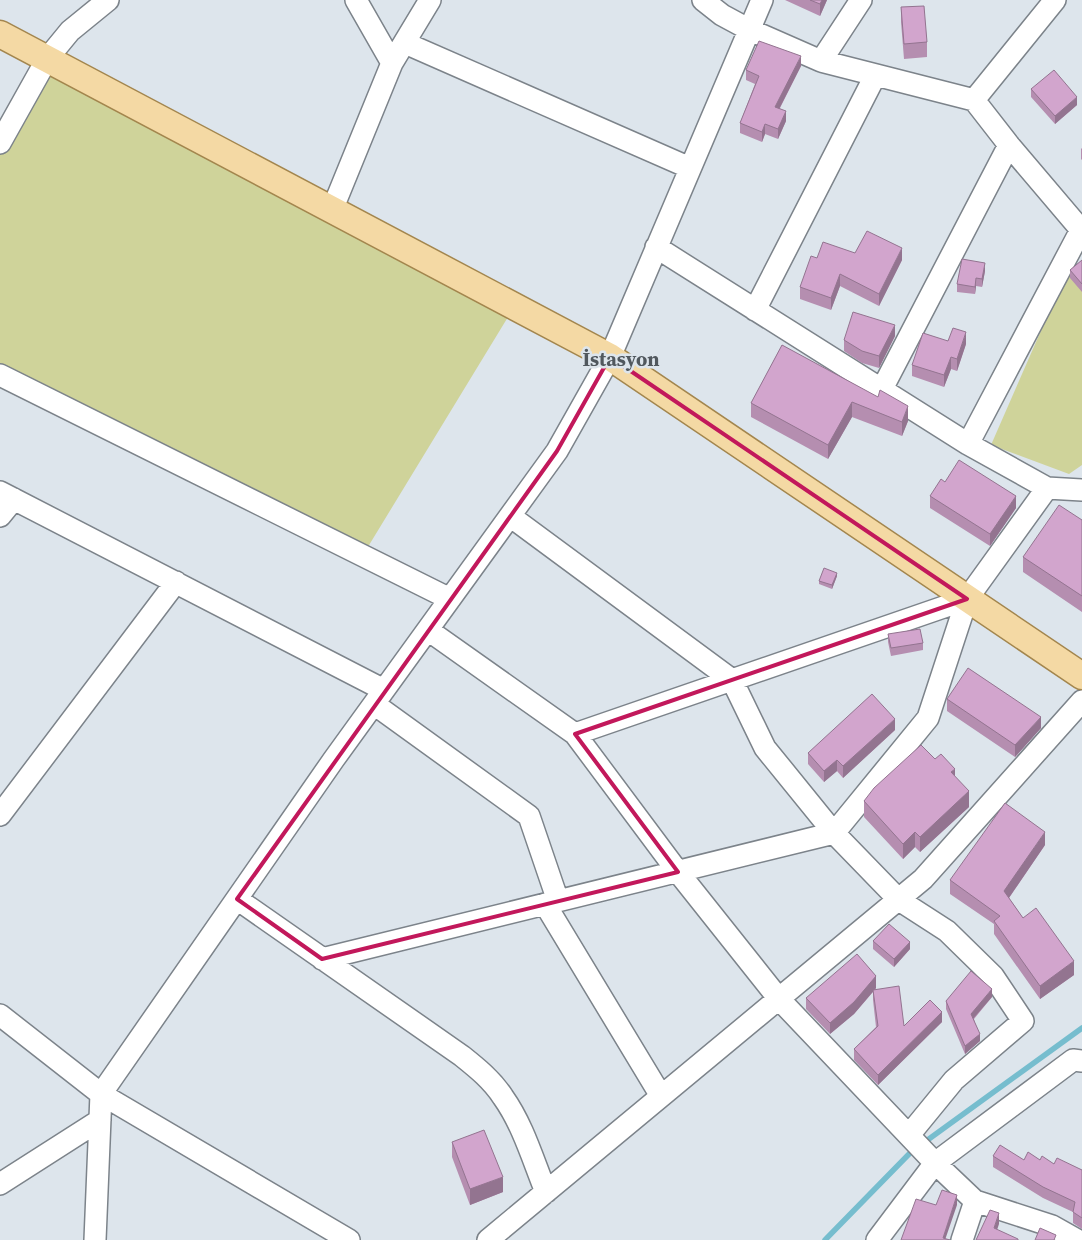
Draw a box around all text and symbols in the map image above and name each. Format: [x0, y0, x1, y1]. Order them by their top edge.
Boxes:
district label: İstasyon [582, 345, 660, 373]

